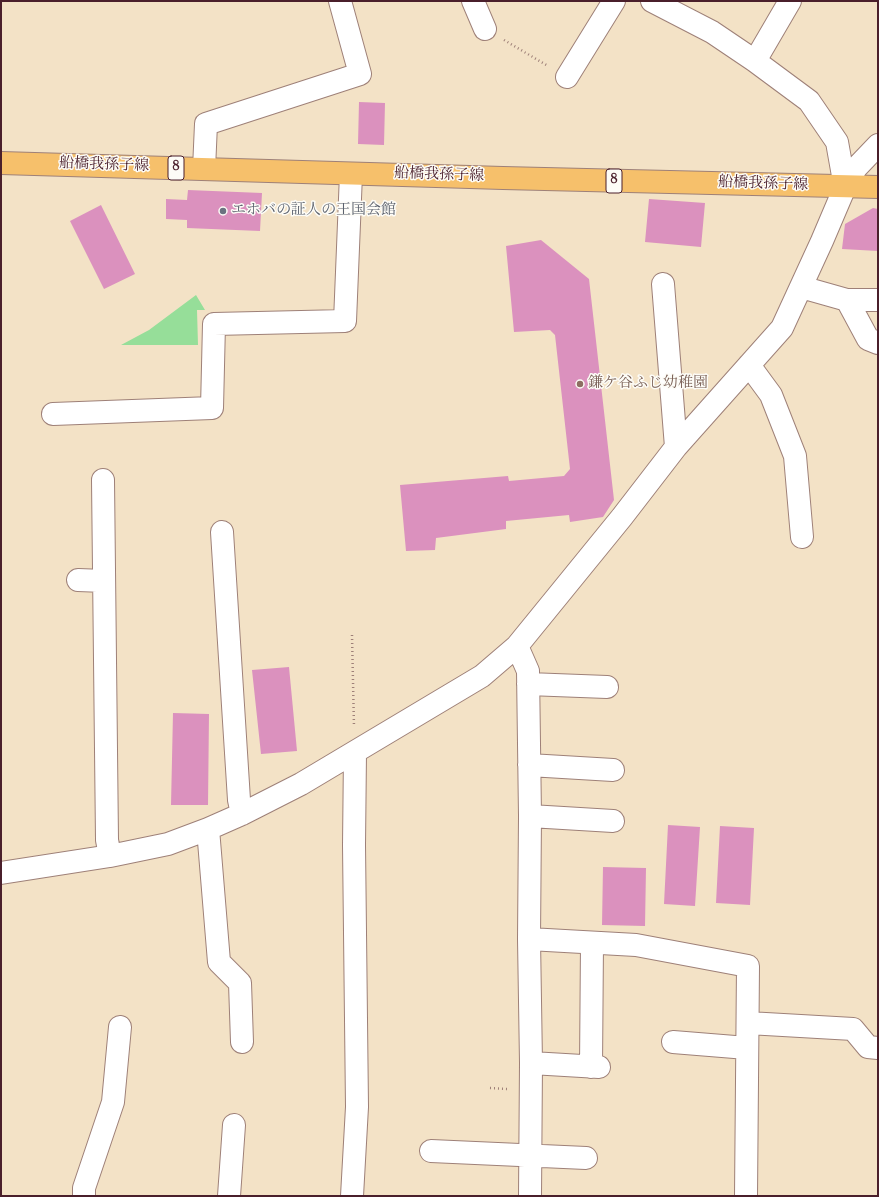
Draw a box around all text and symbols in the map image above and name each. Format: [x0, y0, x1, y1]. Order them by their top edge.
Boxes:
street label: 船橋我孫子線 [59, 155, 149, 177]
road number: 8 [168, 156, 184, 180]
street label: 船橋我孫子線 [394, 165, 484, 187]
road number: 8 [606, 169, 622, 193]
street label: 船橋我孫子線 [718, 174, 808, 196]
place label: エホバの証人の王国会館 [231, 202, 396, 220]
marker: エホバの証人の王国会館 [218, 206, 228, 216]
place label: 鎌ケ谷ふじ幼稚園 [588, 375, 708, 393]
marker: 鎌ケ谷ふじ幼稚園 [575, 379, 585, 389]

